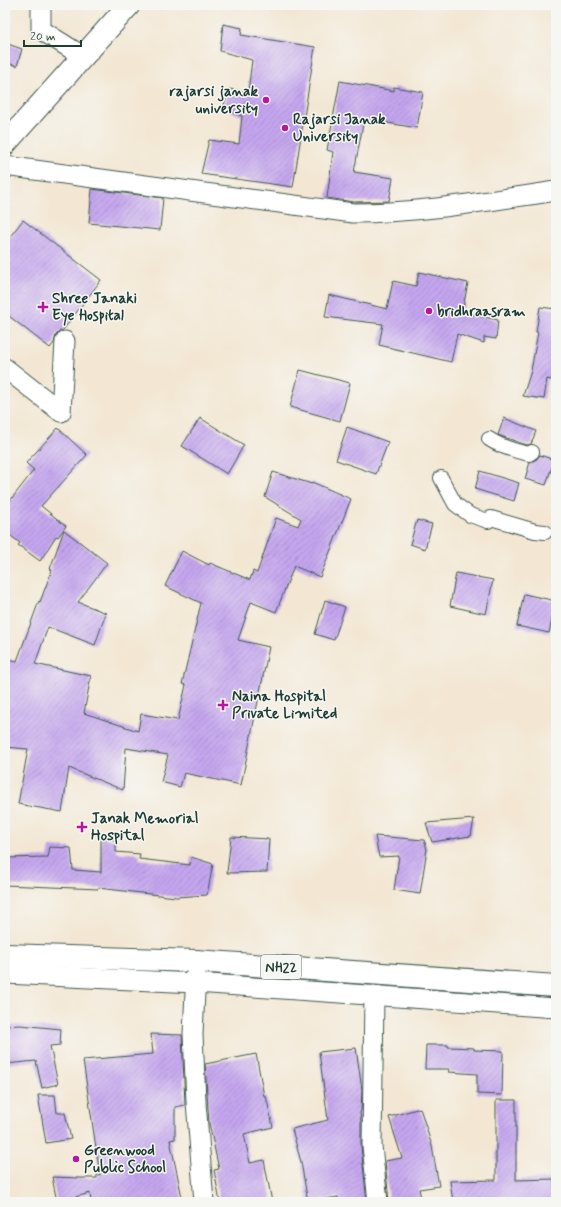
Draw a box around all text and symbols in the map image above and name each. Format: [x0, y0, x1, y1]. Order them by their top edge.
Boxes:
scale bar [24, 22, 81, 48]
text: 20 m [30, 29, 56, 45]
place label: rajarsi janak university [169, 82, 258, 119]
marker: rajarsi janak university [261, 95, 271, 105]
place label: Rajarsi Janak University [293, 110, 386, 147]
marker: Rajarsi Janak University [280, 123, 290, 133]
place label: Shree Janaki Eye Hospital [52, 289, 137, 326]
marker: Shree Janaki Eye Hospital [37, 301, 49, 313]
place label: bridhraasram [437, 302, 526, 322]
marker: bridhraasram [424, 306, 434, 316]
place label: Naina Hospital Private Limited [232, 687, 338, 724]
marker: Naina Hospital Private Limited [217, 699, 229, 711]
place label: Janak Memorial Hospital [91, 809, 199, 846]
marker: Janak Memorial Hospital [76, 821, 88, 833]
road number: NH22 [261, 955, 301, 979]
place label: Greenwood Public School [84, 1141, 166, 1178]
marker: Greenwood Public School [71, 1154, 81, 1164]

